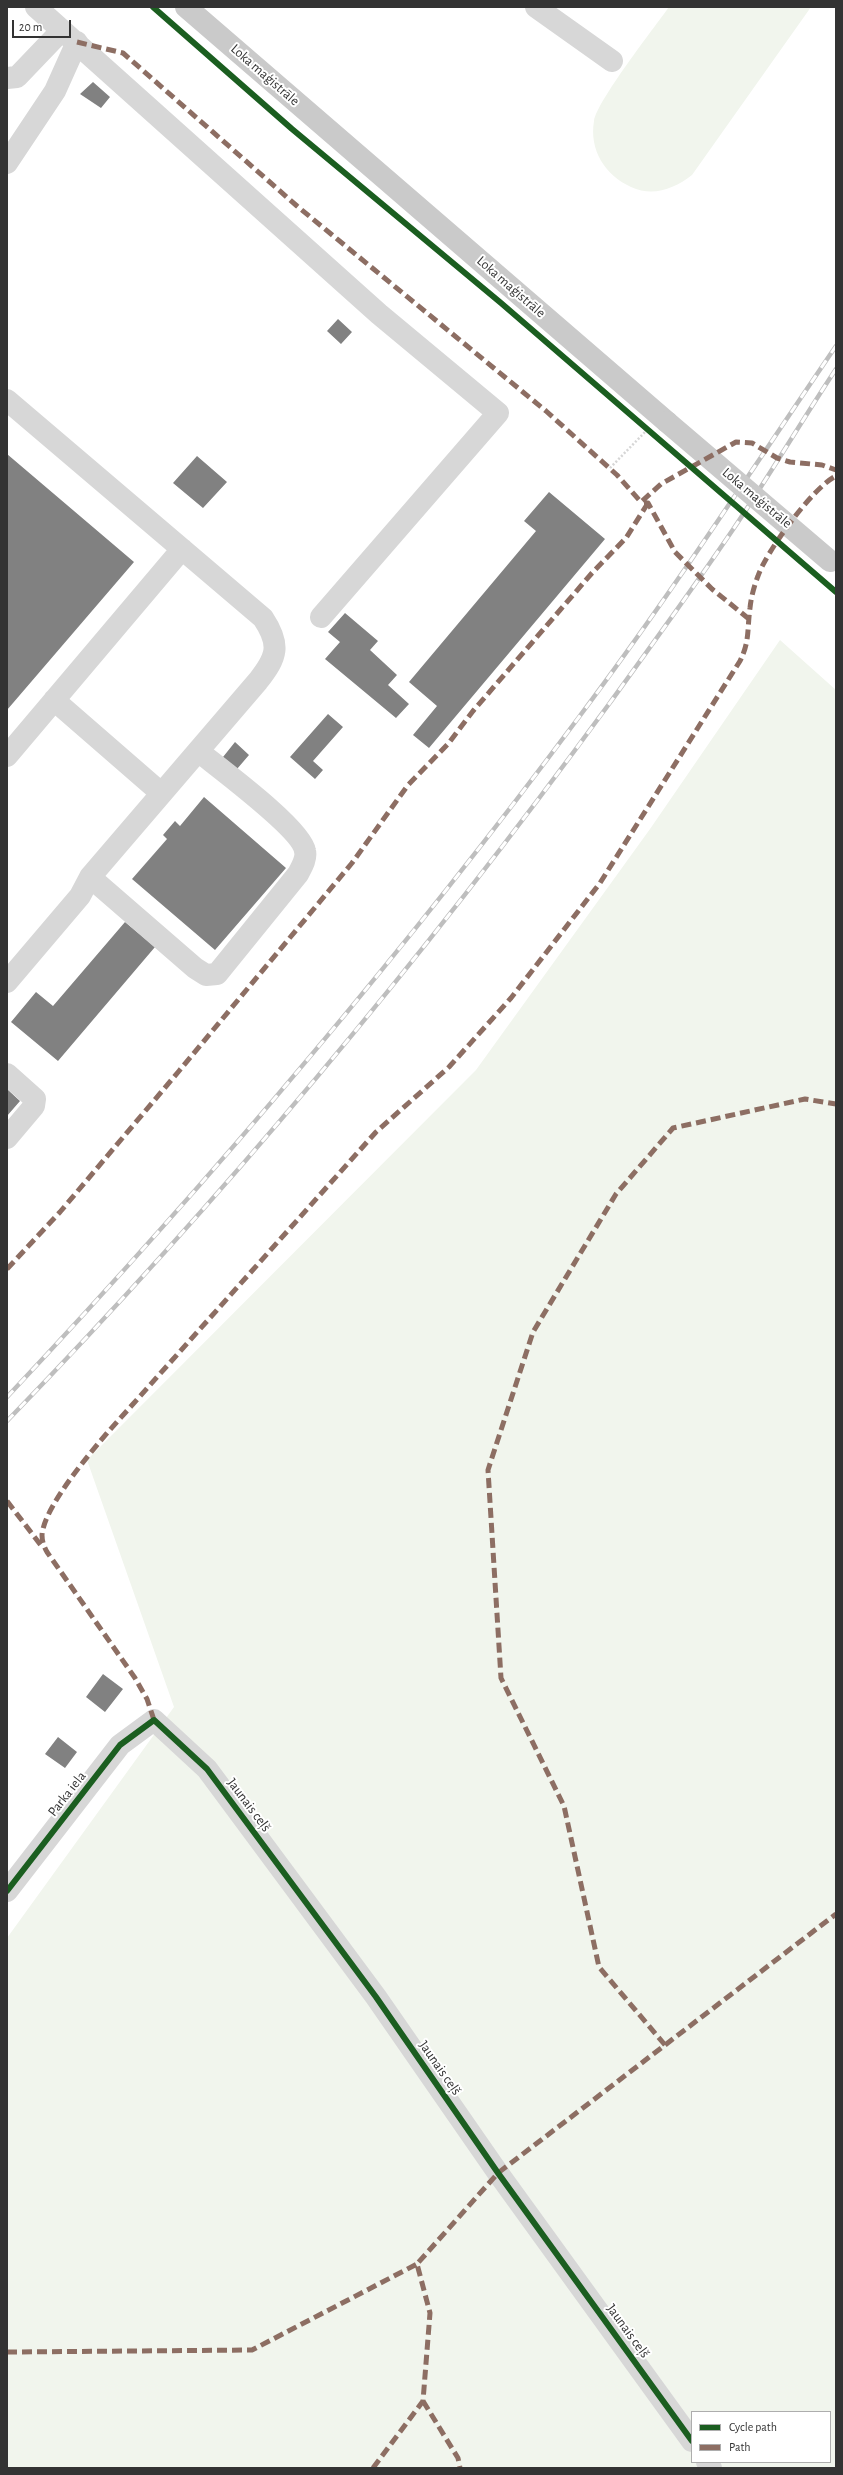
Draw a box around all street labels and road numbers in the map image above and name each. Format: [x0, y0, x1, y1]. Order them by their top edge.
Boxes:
street label: Loka maģistrāle [227, 41, 303, 109]
street label: Loka maģistrāle [473, 253, 549, 321]
street label: Loka maģistrāle [719, 464, 795, 532]
street label: Parka iela [44, 1768, 90, 1820]
street label: Jaunais ceļš [223, 1775, 275, 1835]
street label: Jaunais ceļš [415, 2038, 465, 2098]
street label: Jaunais ceļš [603, 2301, 653, 2361]

